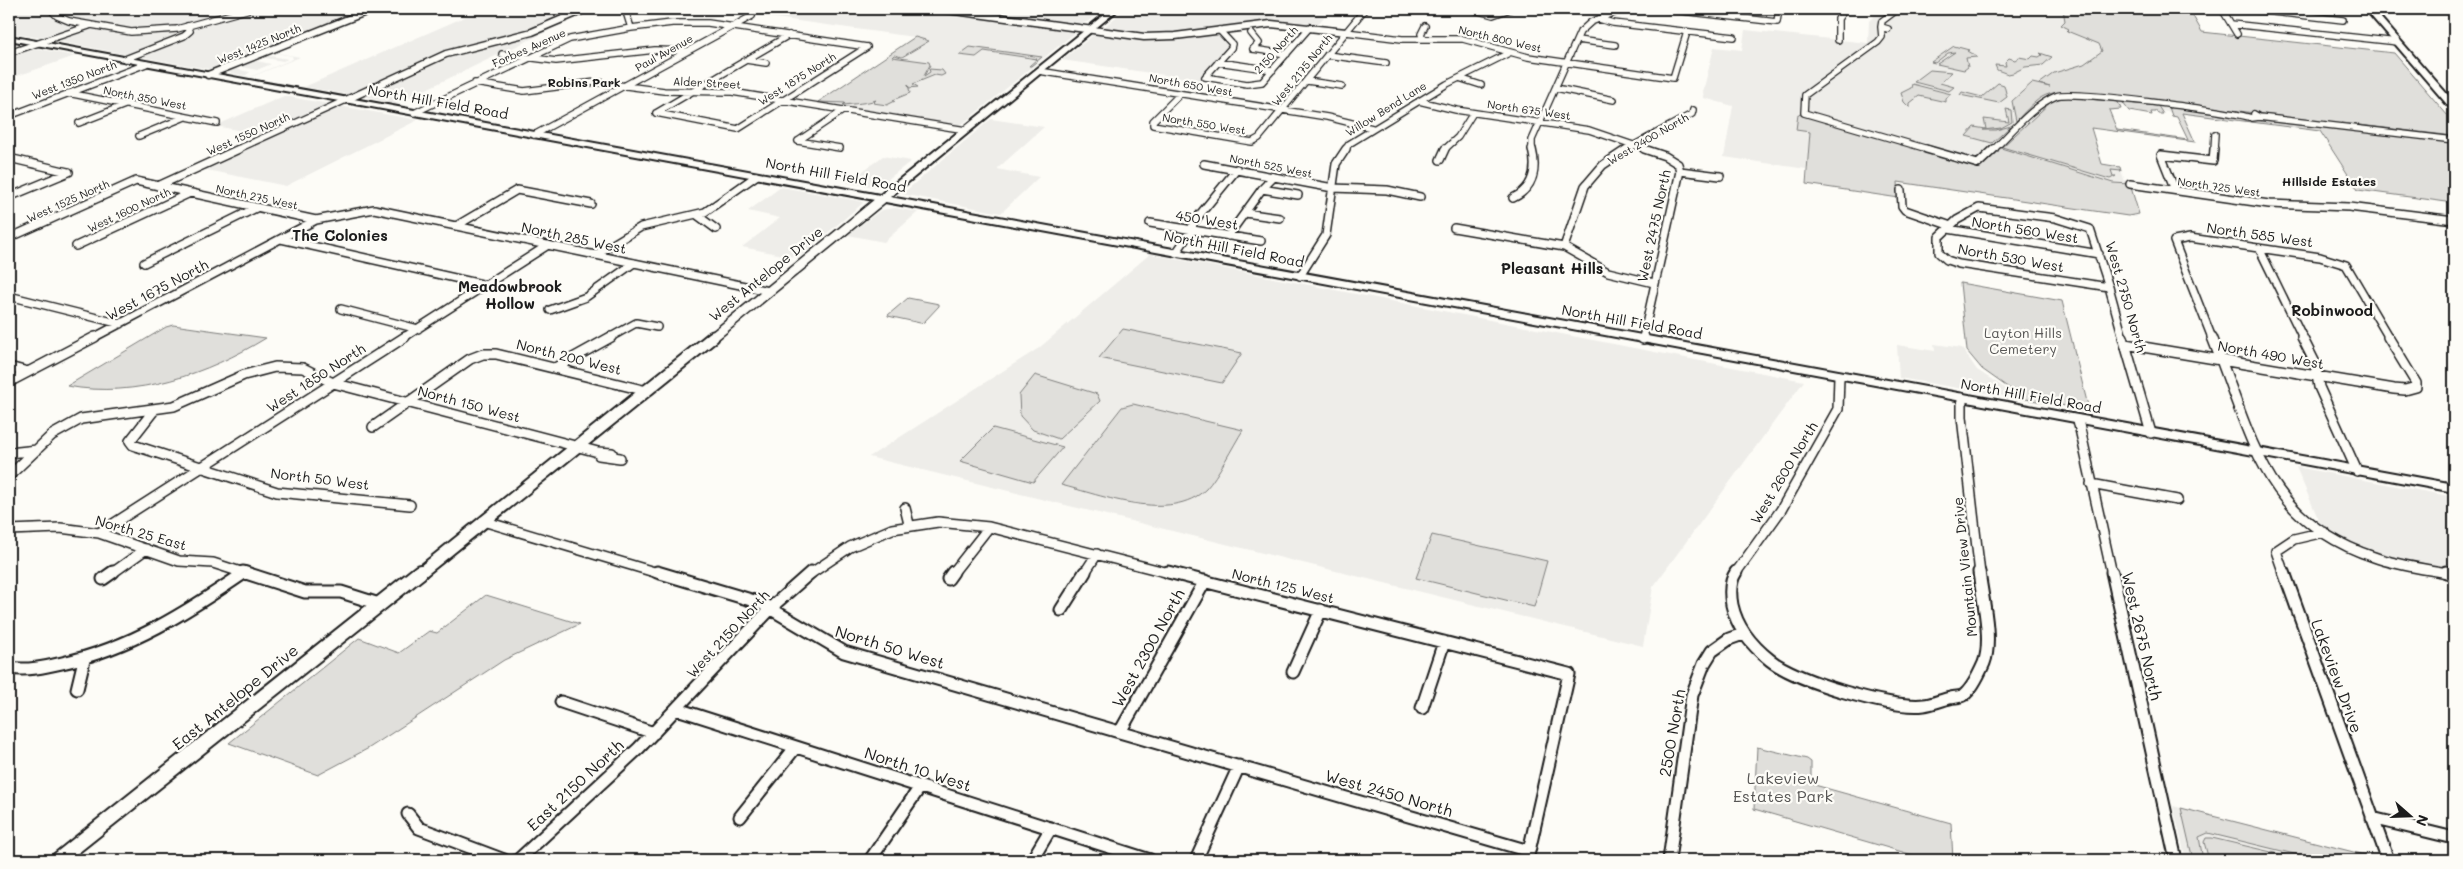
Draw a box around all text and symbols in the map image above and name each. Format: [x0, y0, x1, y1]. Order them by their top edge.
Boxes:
street label: West 1425 North [215, 20, 303, 67]
street label: North 800 West [1457, 22, 1543, 55]
street label: 2150 North [1250, 23, 1301, 77]
street label: Forbes Avenue [490, 25, 568, 70]
street label: Paul Avenue [632, 30, 696, 75]
street label: West 2175 North [1268, 31, 1335, 109]
street label: West 1875 North [755, 49, 838, 109]
street label: West 1350 North [29, 56, 118, 103]
street label: North 650 West [1148, 70, 1234, 99]
street label: Alder Street [673, 73, 742, 92]
district label: Robins Park [548, 74, 620, 90]
street label: Willow Bend Lane [1342, 78, 1429, 140]
street label: North Hill Field Road [366, 80, 510, 123]
street label: North 350 West [102, 82, 188, 113]
street label: North 675 West [1486, 96, 1572, 123]
street label: West 1550 North [204, 109, 292, 159]
street label: North 550 West [1161, 109, 1247, 138]
street label: West 2400 North [1605, 109, 1691, 168]
street label: North 525 West [1229, 150, 1314, 181]
street label: North Hill Field Road [764, 153, 908, 196]
street label: West 2475 North [1632, 168, 1675, 284]
street label: North 725 West [2177, 173, 2262, 200]
district label: Hillside Estates [2282, 173, 2376, 189]
street label: West 1525 North [24, 176, 111, 225]
street label: North 275 West [215, 180, 300, 213]
street label: West 1600 North [85, 184, 173, 235]
street label: 450 West [1174, 205, 1240, 234]
street label: North 560 West [1970, 212, 2080, 247]
street label: North 285 West [520, 217, 628, 258]
street label: North 585 West [2206, 218, 2315, 251]
street label: West Antelope Drive [705, 222, 827, 325]
district label: The Colonies [292, 225, 388, 245]
street label: North Hill Field Road [1162, 226, 1306, 271]
street label: North 530 West [1956, 239, 2066, 276]
street label: West 2750 North [2102, 239, 2151, 355]
street label: West 1675 North [102, 255, 211, 325]
district label: Pleasant Hills [1501, 258, 1603, 278]
district label: Meadowbrook Hollow [458, 276, 562, 313]
street label: North Hill Field Road [1560, 300, 1704, 343]
district label: Robinwood [2291, 300, 2373, 320]
park label: Layton Hills Cemetery [1984, 323, 2062, 358]
street label: North 200 West [515, 334, 624, 379]
street label: North 490 West [2216, 336, 2326, 373]
street label: West 1850 North [263, 338, 369, 417]
street label: North Hill Field Road [1959, 374, 2103, 417]
street label: North 150 West [416, 381, 523, 426]
street label: West 2600 North [1746, 418, 1822, 527]
street label: North 50 West [270, 463, 371, 494]
street label: Mountain View Drive [1948, 496, 1981, 638]
street label: North 25 East [93, 510, 189, 555]
street label: North 125 West [1230, 564, 1336, 607]
street label: West 2675 North [2117, 570, 2167, 702]
street label: West 2300 North [1106, 585, 1189, 711]
street label: West 2150 North [682, 586, 773, 682]
street label: Lakeview Drive [2307, 616, 2368, 736]
street label: North 50 West [833, 620, 948, 673]
street label: East Antelope Drive [167, 639, 302, 754]
street label: 2500 North [1653, 688, 1690, 778]
street label: East 2150 North [522, 734, 627, 835]
street label: North 10 West [862, 741, 974, 796]
street label: West 2450 North [1323, 764, 1455, 821]
park label: Lakeview Estates Park [1733, 767, 1833, 806]
north arrow [2386, 792, 2436, 842]
text: N [2412, 812, 2433, 829]

